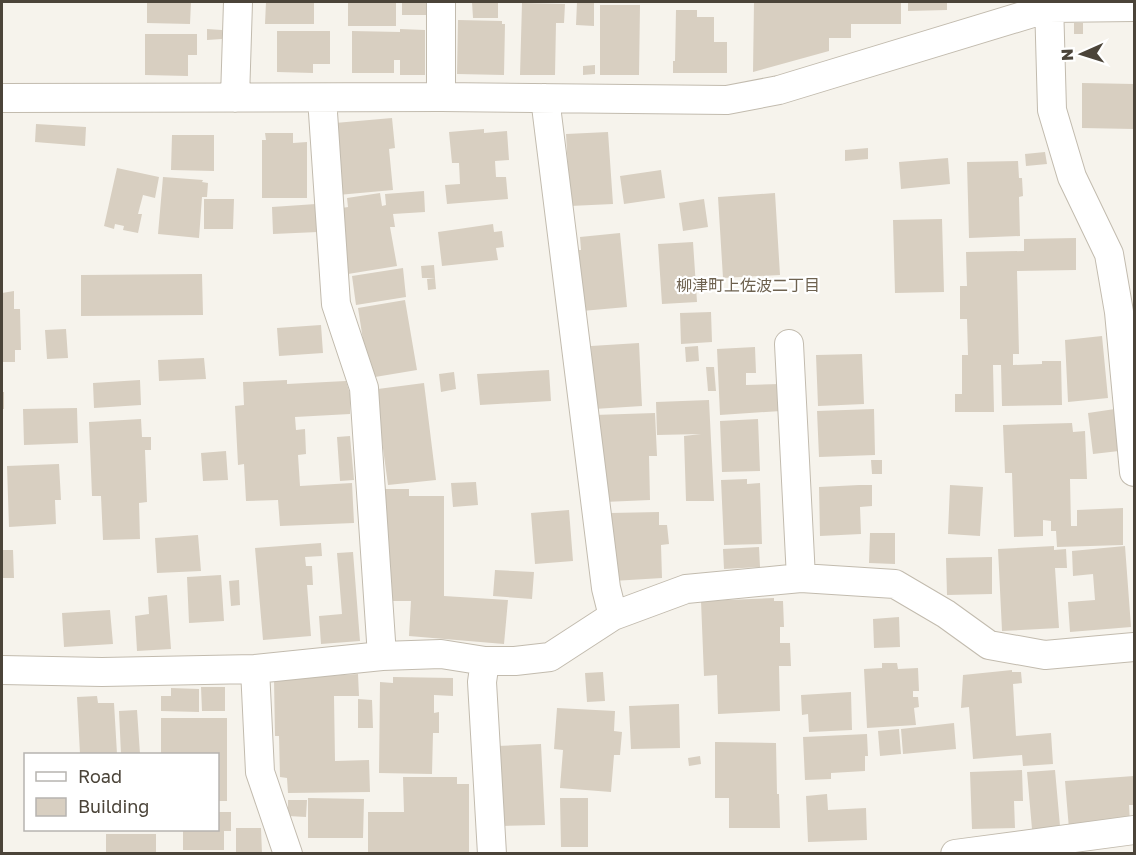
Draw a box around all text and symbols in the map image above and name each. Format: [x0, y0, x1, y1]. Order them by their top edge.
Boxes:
north arrow [1052, 24, 1112, 84]
text: N [1057, 48, 1077, 61]
district label: 柳津町上佐波二丁目 [676, 275, 820, 295]
legend [24, 753, 219, 831]
text: Road [78, 765, 122, 787]
text: Building [78, 795, 149, 817]

